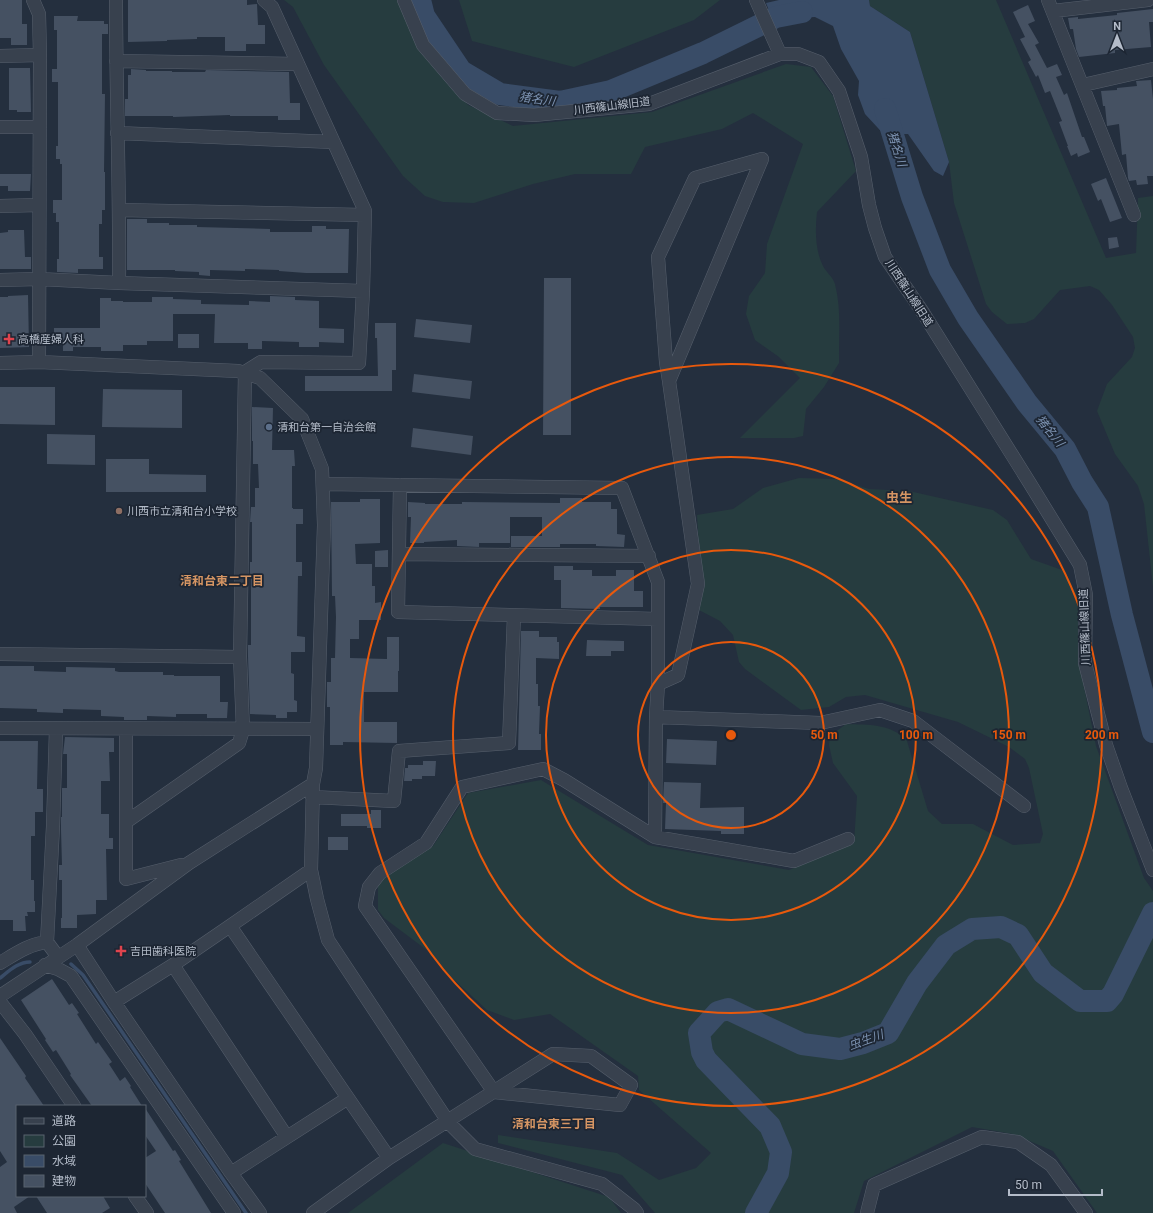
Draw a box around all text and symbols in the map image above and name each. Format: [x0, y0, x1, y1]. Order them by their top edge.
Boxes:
north arrow [1097, 16, 1137, 56]
text: N [1113, 20, 1121, 33]
water label: 猪名川 [518, 90, 558, 109]
street label: 川西篠山線旧道 [573, 95, 651, 117]
water label: 猪名川 [885, 130, 910, 170]
street label: 川西篠山線旧道 [883, 257, 935, 329]
marker: 高橋産婦人科 [3, 333, 15, 345]
place label: 高橋産婦人科 [18, 333, 84, 346]
water label: 猪名川 [1033, 413, 1068, 451]
place label: 清和台第一自治会館 [277, 421, 376, 434]
marker: 清和台第一自治会館 [264, 422, 274, 432]
district label: 虫生 [886, 490, 912, 505]
place label: 川西市立清和台小学校 [127, 505, 237, 518]
marker: 川西市立清和台小学校 [114, 506, 124, 516]
district label: 清和台東二丁目 [180, 574, 264, 588]
street label: 川西篠山線旧道 [1077, 588, 1093, 666]
centre of rings [724, 728, 738, 742]
text: 50 m [810, 728, 838, 742]
text: 100 m [899, 728, 933, 742]
text: 150 m [992, 728, 1026, 742]
text: 200 m [1085, 728, 1119, 742]
marker: 吉田歯科医院 [115, 945, 127, 957]
place label: 吉田歯科医院 [130, 945, 196, 958]
water label: 虫生川 [847, 1027, 887, 1053]
legend [16, 1105, 146, 1197]
text: 道路 [52, 1114, 76, 1128]
district label: 清和台東三丁目 [512, 1117, 596, 1131]
text: 公園 [52, 1134, 76, 1148]
text: 水域 [52, 1154, 76, 1168]
scale bar [1009, 1171, 1102, 1197]
text: 建物 [52, 1174, 76, 1188]
text: 50 m [1015, 1178, 1042, 1192]

